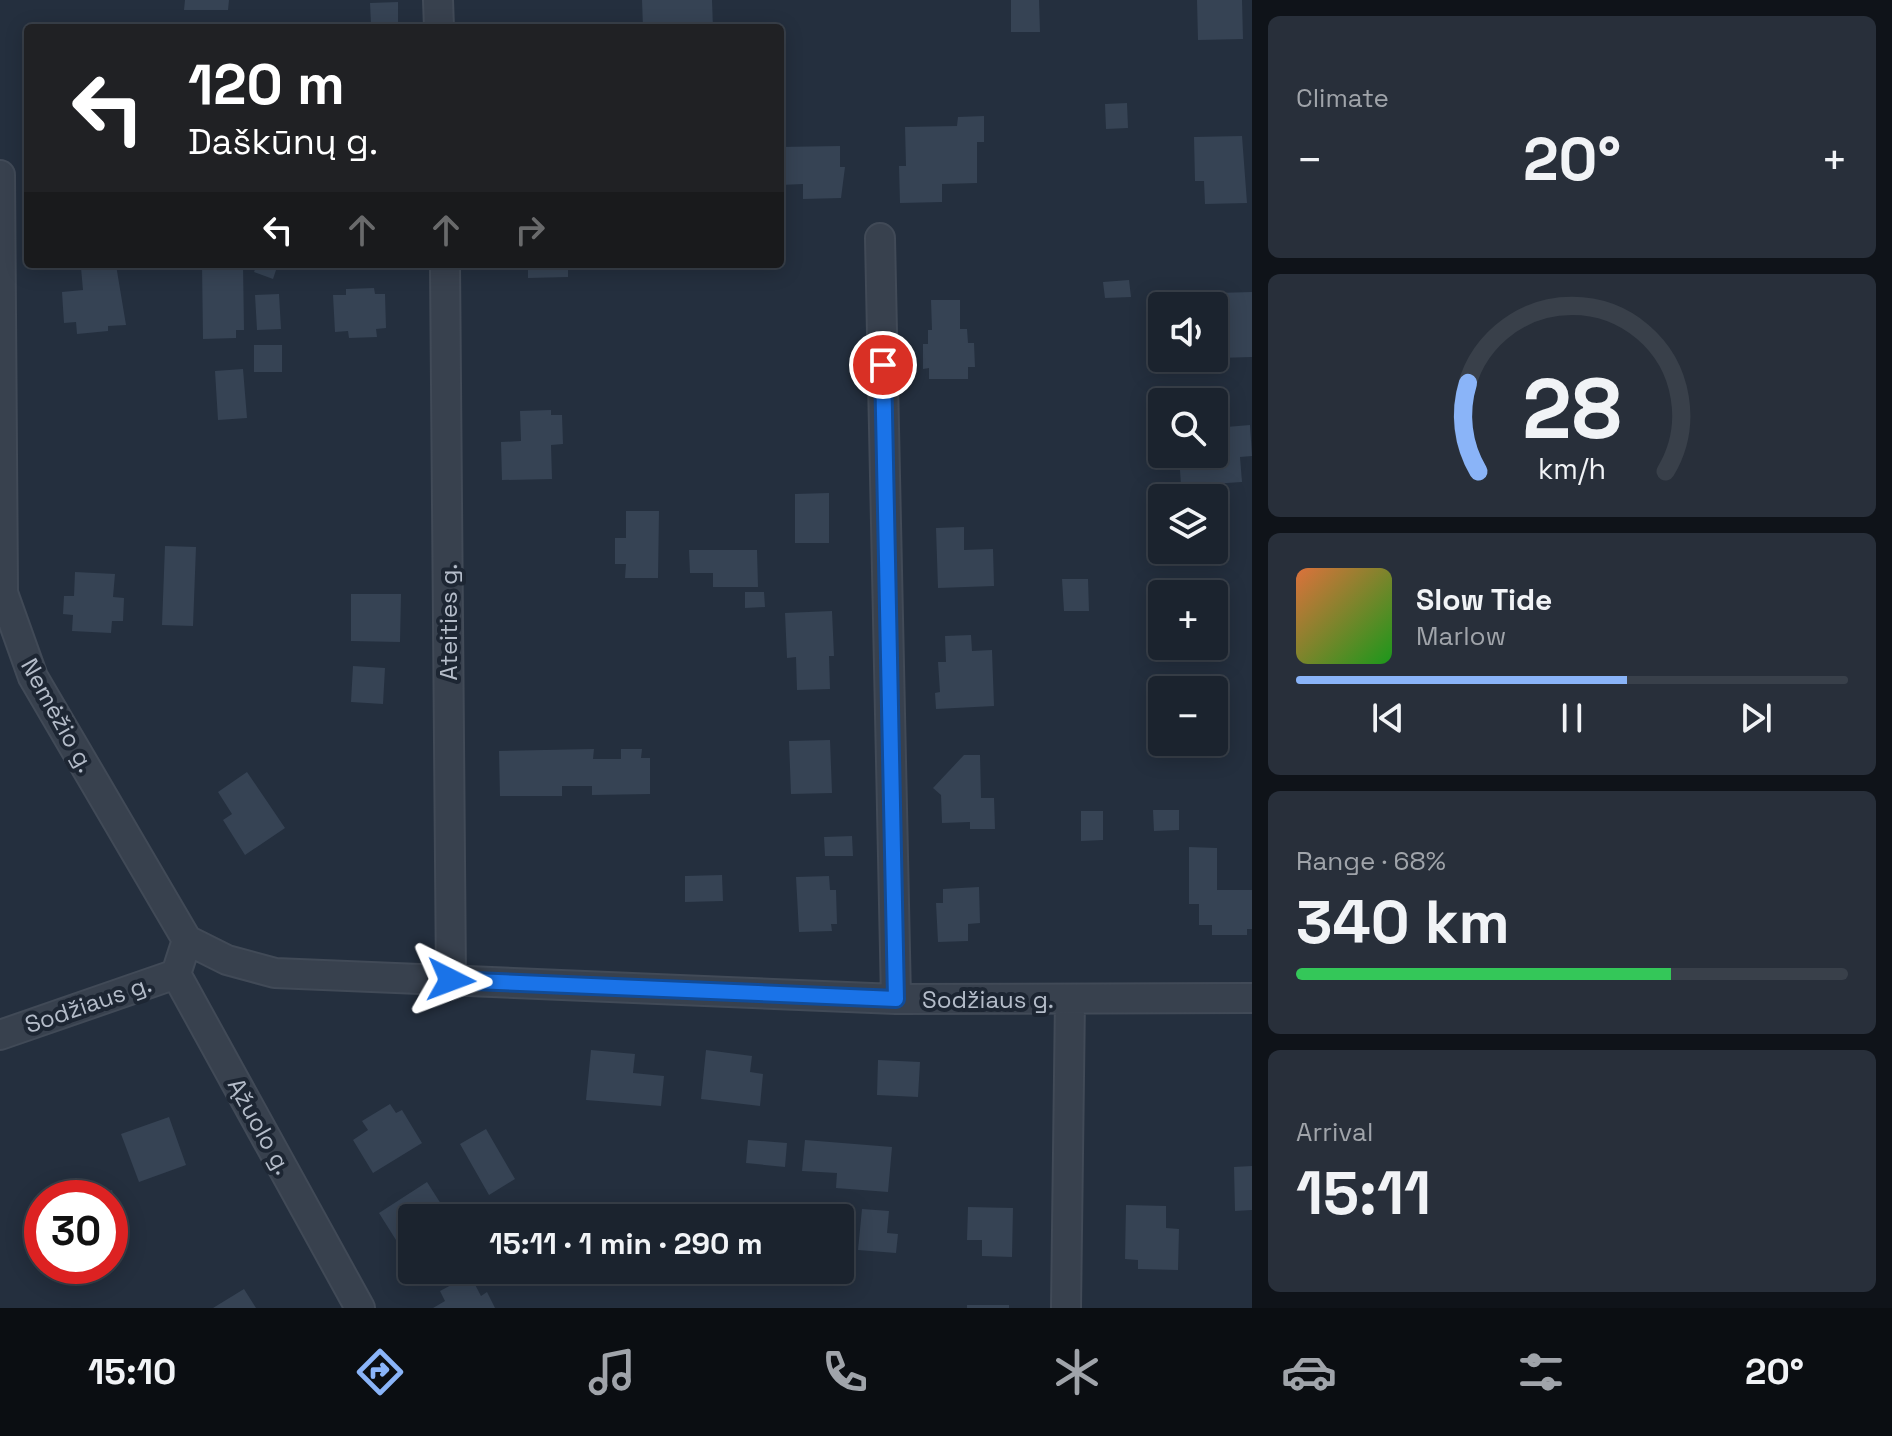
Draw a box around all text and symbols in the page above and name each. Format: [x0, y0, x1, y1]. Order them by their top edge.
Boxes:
text: 120 m [188, 49, 345, 120]
icon: left [56, 56, 160, 160]
text: Climate [1296, 81, 1389, 115]
text: Daškūnų g. [188, 119, 378, 165]
text: 20° [1523, 121, 1621, 198]
text: − [1296, 132, 1323, 188]
text: + [1821, 132, 1848, 188]
icon: left [256, 208, 300, 252]
icon: ahead [340, 208, 384, 252]
icon: ahead [424, 208, 468, 252]
icon: right [508, 208, 552, 252]
map controls [1148, 292, 1228, 756]
button: sound [1148, 292, 1228, 372]
pin [849, 331, 917, 399]
icon: arrive [861, 343, 905, 387]
text: 28 [1522, 355, 1622, 461]
button: search [1148, 388, 1228, 468]
text: km/h [1538, 451, 1606, 487]
button: layers [1148, 484, 1228, 564]
street label: Ateities g. [433, 564, 464, 680]
button: + [1148, 580, 1228, 660]
text: Slow Tide [1416, 580, 1552, 619]
text: Marlow [1416, 619, 1506, 653]
street label: Nemėžio g. [14, 653, 102, 777]
button: − [1148, 676, 1228, 756]
icon: previous [1366, 696, 1410, 740]
icon: pause [1550, 696, 1594, 740]
icon: next [1734, 696, 1778, 740]
text: Range · 68% [1296, 844, 1446, 878]
text: 340 km [1296, 884, 1510, 961]
position arrow [409, 938, 493, 1022]
street label: Sodžiaus g. [21, 968, 155, 1040]
street label: Sodžiaus g. [922, 984, 1054, 1015]
street label: Ąžuolo g. [221, 1072, 299, 1180]
text: Arrival [1296, 1115, 1373, 1149]
text: 15:11 [1296, 1155, 1431, 1232]
speed limit sign: 30 [24, 1180, 128, 1284]
text: 15:11 · 1 min · 290 m [489, 1224, 763, 1263]
icon: directions [352, 1344, 408, 1400]
icon: music [584, 1344, 640, 1400]
icon: phone [817, 1344, 873, 1400]
icon: climate [1049, 1344, 1105, 1400]
icon: car [1281, 1344, 1337, 1400]
icon: filters [1513, 1344, 1569, 1400]
text: 15:10 [88, 1349, 176, 1395]
text: 20° [1745, 1349, 1804, 1395]

